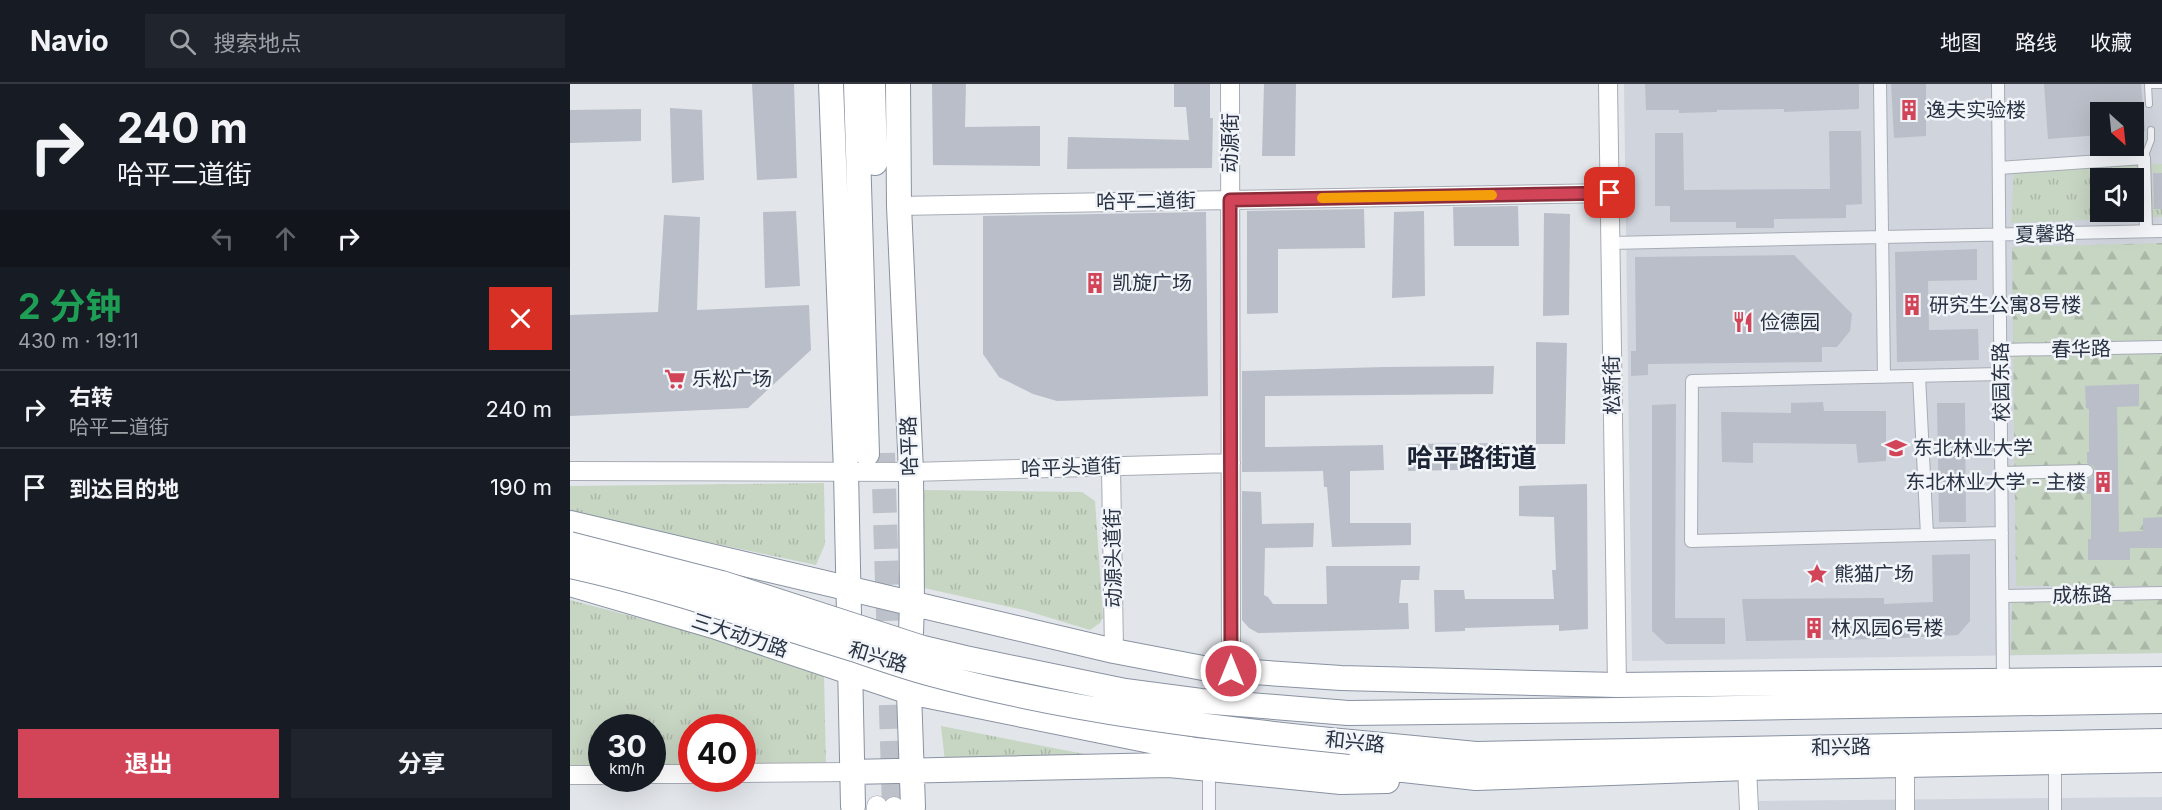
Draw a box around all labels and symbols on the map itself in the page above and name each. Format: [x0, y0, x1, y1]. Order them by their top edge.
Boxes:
building icon: 逸夫实验楼 [1897, 98, 1921, 122]
place label: 逸夫实验楼 [1926, 98, 2026, 122]
north arrow [2090, 102, 2144, 156]
street label: 动源街 [1218, 113, 1242, 173]
pin [1584, 167, 1635, 218]
street label: 哈平二道街 [1096, 188, 1196, 214]
street label: 夏馨路 [2015, 221, 2075, 247]
building icon: 凯旋广场 [1083, 271, 1107, 295]
place label: 凯旋广场 [1112, 271, 1192, 295]
building icon: 研究生公寓8号楼 [1900, 293, 1924, 317]
place label: 研究生公寓8号楼 [1929, 293, 2081, 317]
restaurant icon: 俭德园 [1731, 310, 1755, 334]
place label: 俭德园 [1760, 310, 1820, 334]
street label: 春华路 [2051, 336, 2111, 362]
street label: 校园东路 [1988, 342, 2014, 422]
street label: 松新街 [1599, 355, 1625, 415]
supermarket icon: 乐松广场 [663, 367, 687, 391]
place label: 乐松广场 [692, 367, 772, 391]
street label: 哈平路 [896, 416, 922, 476]
school or university icon: 东北林业大学 [1884, 436, 1908, 460]
place label: 东北林业大学 [1913, 436, 2033, 460]
district label: 哈平路街道 [1407, 442, 1537, 473]
street label: 哈平头道街 [1021, 453, 1121, 481]
place label: 东北林业大学 - 主楼 [1906, 470, 2086, 494]
building icon: 东北林业大学 - 主楼 [2091, 470, 2115, 494]
street label: 动源头道街 [1100, 508, 1126, 608]
place icon: 熊猫广场 [1805, 562, 1829, 586]
place label: 熊猫广场 [1834, 562, 1914, 586]
street label: 成栋路 [2052, 582, 2112, 608]
street label: 三大动力路 [689, 608, 791, 662]
building icon: 林风园6号楼 [1802, 616, 1826, 640]
place label: 林风园6号楼 [1831, 616, 1943, 640]
street label: 和兴路 [846, 637, 910, 677]
position arrow [1199, 639, 1263, 703]
speed limit sign: 40 [678, 714, 756, 792]
street label: 和兴路 [1324, 727, 1386, 757]
street label: 和兴路 [1811, 734, 1871, 760]

